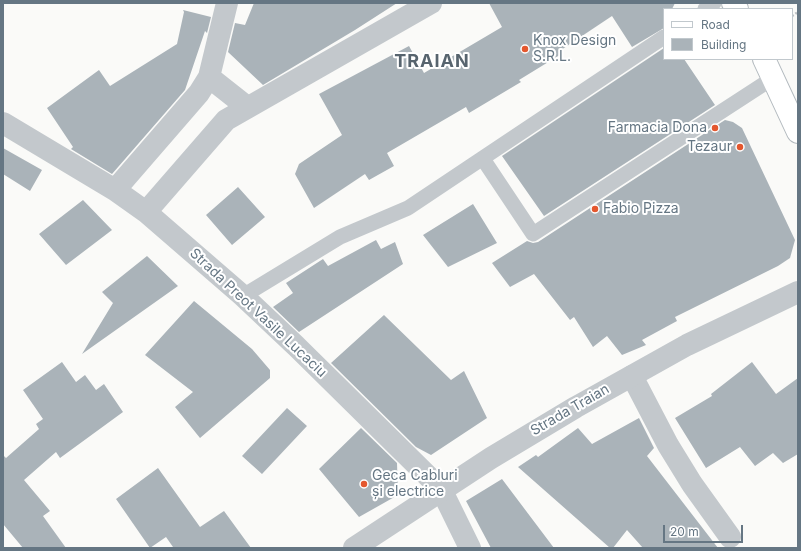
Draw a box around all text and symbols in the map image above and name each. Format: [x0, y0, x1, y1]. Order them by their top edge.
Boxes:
legend [663, 8, 793, 60]
text: Road [701, 17, 730, 32]
place label: Knox Design S.R.L. [533, 33, 616, 66]
text: Building [701, 37, 746, 52]
marker: Knox Design S.R.L. [520, 44, 530, 54]
district label: TRAIAN [394, 51, 470, 73]
place label: Farmacia Dona [608, 120, 707, 136]
marker: Farmacia Dona [710, 123, 720, 133]
place label: Tezaur [687, 139, 732, 155]
marker: Tezaur [735, 142, 745, 152]
place label: Fabio Pizza [603, 201, 679, 217]
marker: Fabio Pizza [590, 204, 600, 214]
street label: Strada Preot Vasile Lucaciu [186, 245, 330, 381]
street label: Strada Traian [528, 381, 612, 439]
place label: Geca Cabluri și electrice [372, 468, 458, 500]
marker: Geca Cabluri și electrice [359, 479, 369, 489]
scale bar [665, 517, 745, 543]
text: 20 m [670, 524, 699, 539]

